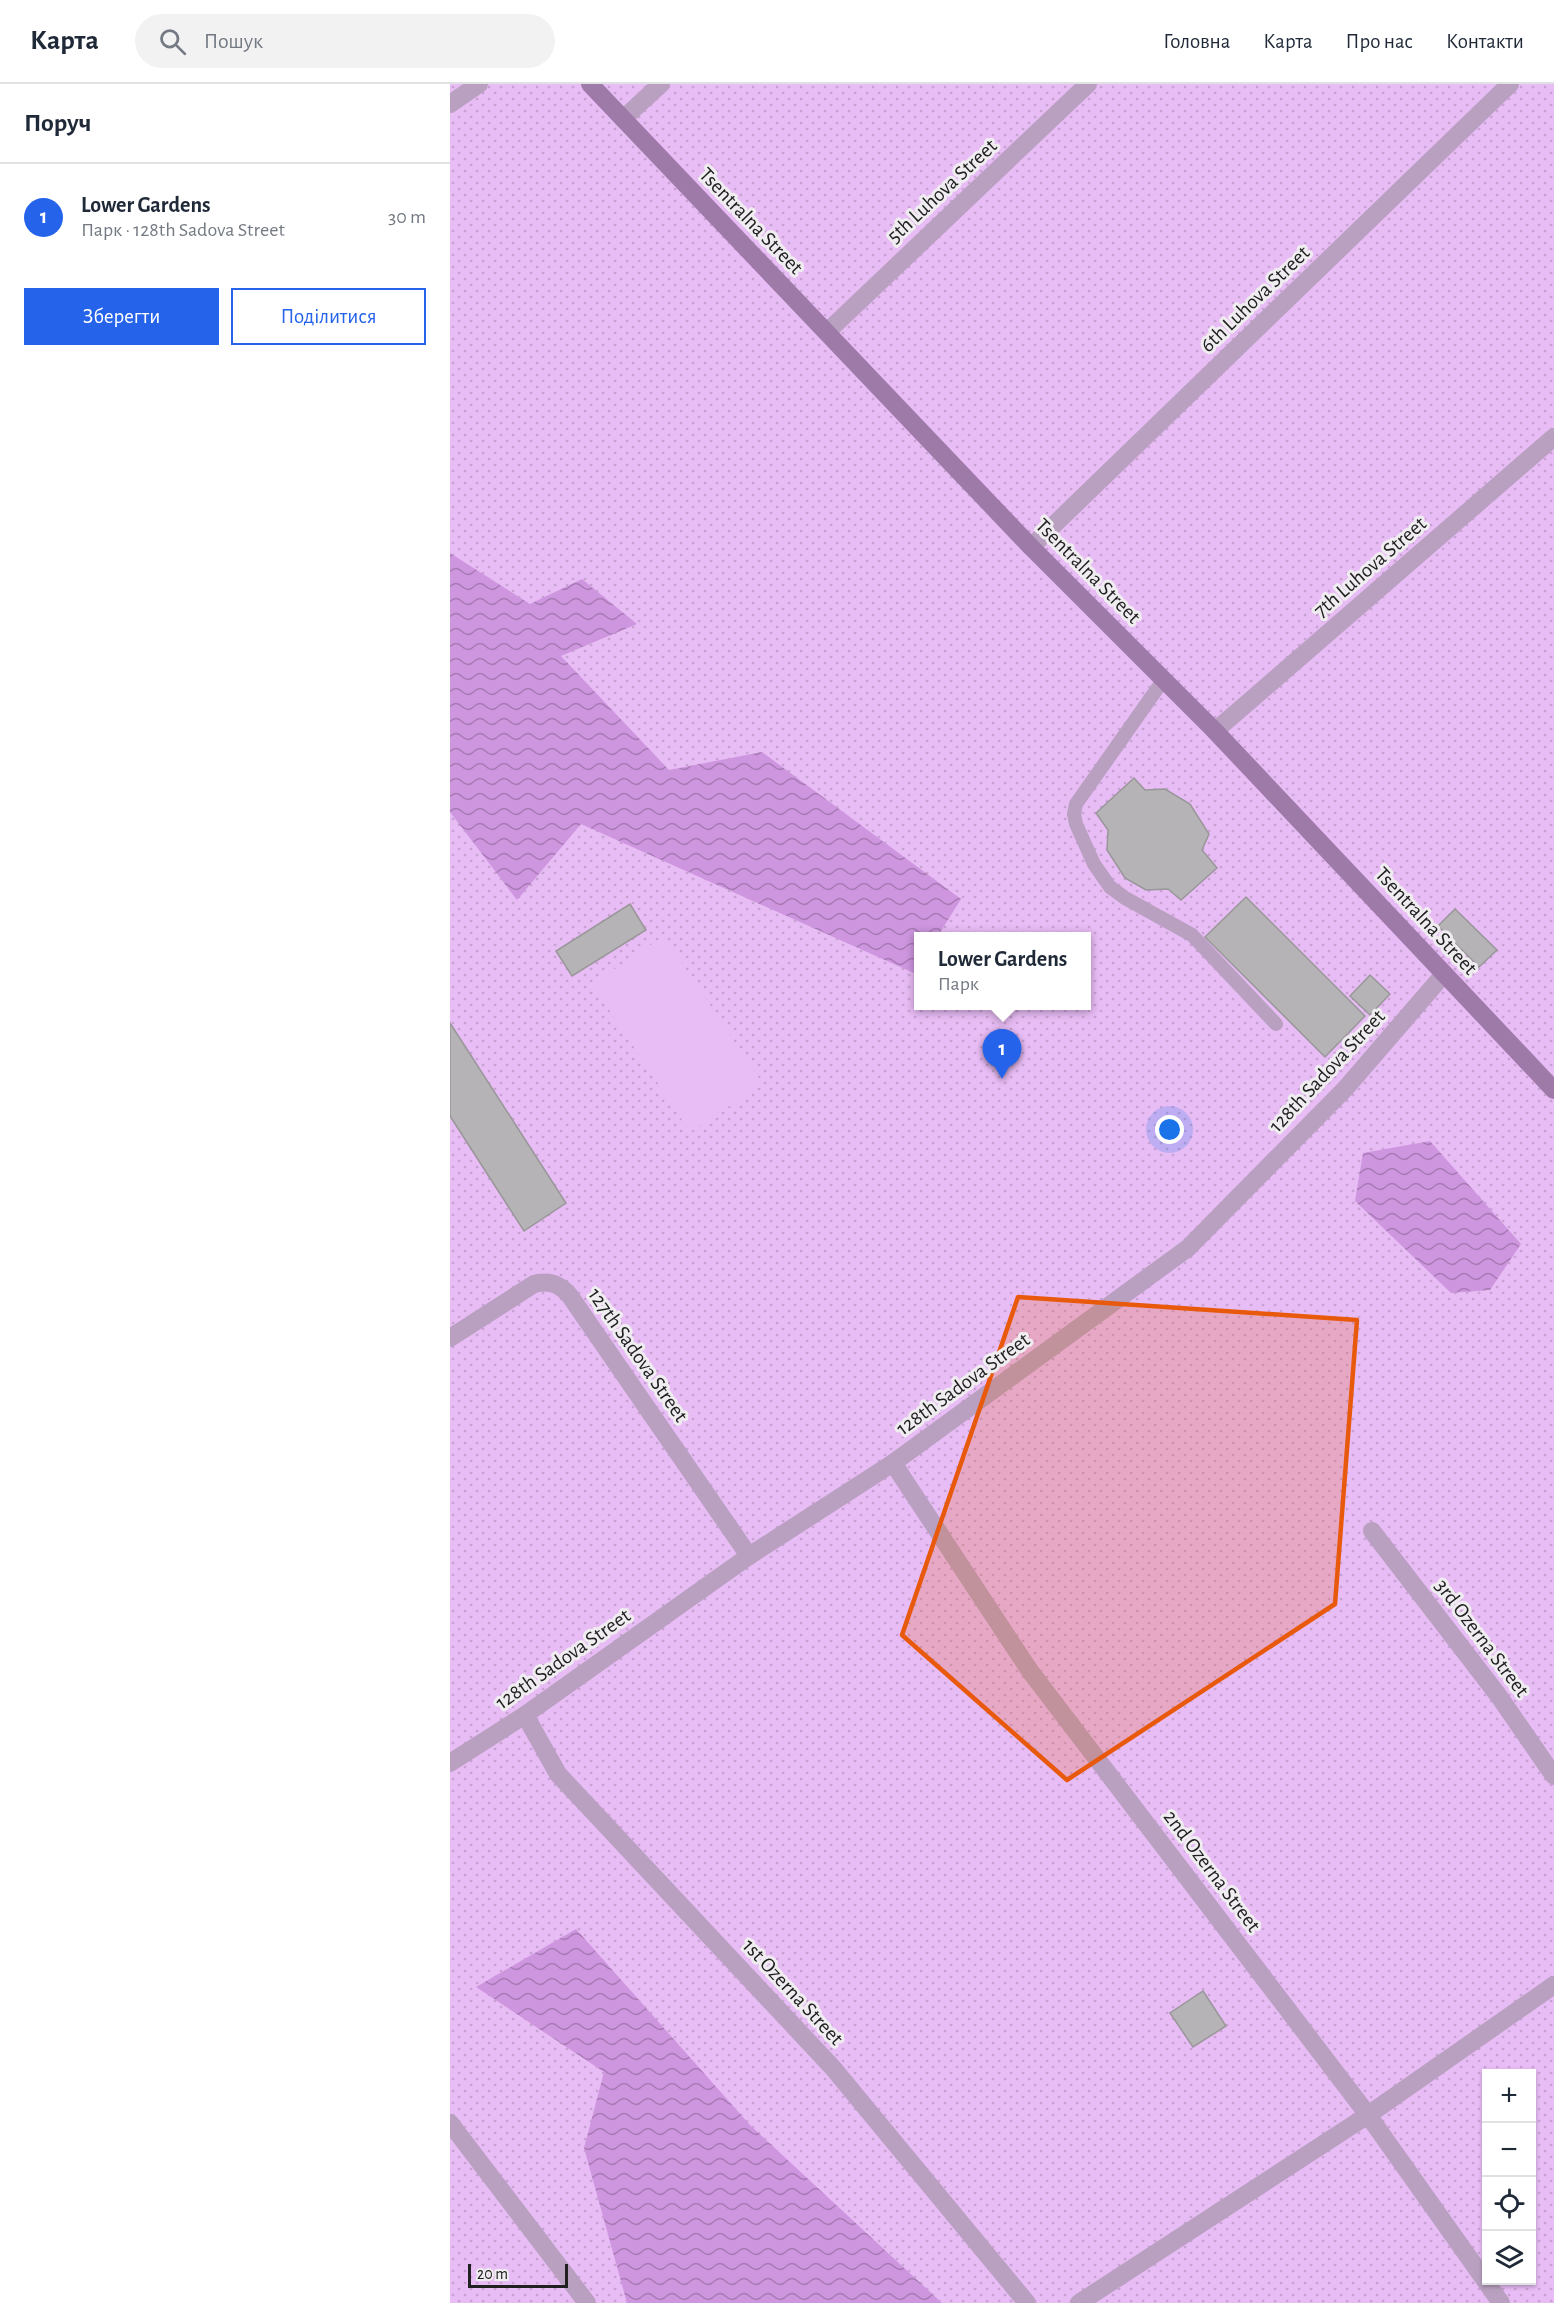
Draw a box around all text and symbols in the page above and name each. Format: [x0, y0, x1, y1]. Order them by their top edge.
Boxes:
search box [135, 14, 555, 68]
icon: search [156, 25, 189, 58]
text: Карта [30, 27, 99, 55]
text: Пошук [204, 30, 263, 52]
text: Головна [1163, 31, 1230, 52]
text: Карта [1263, 31, 1313, 52]
text: Про нас [1346, 31, 1413, 52]
text: Контакти [1446, 31, 1524, 52]
text: Поруч [24, 110, 91, 136]
street label: 5th Luhova Street [883, 135, 1001, 247]
street label: Tsentralna Street [695, 164, 807, 278]
text: Lower Gardens [81, 194, 211, 216]
text: 1 [40, 207, 47, 227]
text: 30 m [388, 207, 426, 227]
text: Парк · 128th Sadova Street [81, 220, 285, 240]
street label: 6th Luhova Street [1196, 242, 1314, 356]
button: Зберегти [24, 288, 219, 345]
button: Поділитися [231, 288, 426, 345]
street label: 7th Luhova Street [1310, 513, 1430, 621]
street label: Tsentralna Street [1032, 515, 1145, 628]
street label: Tsentralna Street [1371, 863, 1481, 979]
popup [914, 932, 1091, 1010]
text: Lower Gardens [938, 948, 1067, 970]
text: Парк [938, 974, 979, 994]
street label: 128th Sadova Street [1265, 1005, 1389, 1136]
pin: 1 [982, 1030, 1022, 1079]
your location [1155, 1115, 1184, 1144]
street label: 127th Sadova Street [584, 1284, 692, 1426]
street label: 128th Sadova Street [892, 1329, 1034, 1439]
street label: 3rd Ozerna Street [1431, 1575, 1533, 1701]
street label: 128th Sadova Street [492, 1605, 634, 1713]
street label: 2nd Ozerna Street [1160, 1806, 1265, 1936]
street label: 1st Ozerna Street [739, 1935, 848, 2049]
map controls [1482, 2069, 1536, 2285]
button: + [1482, 2069, 1536, 2123]
button: − [1482, 2123, 1536, 2177]
button: locate [1482, 2177, 1536, 2231]
button: layers [1482, 2231, 1536, 2285]
scale bar [468, 2261, 568, 2288]
text: 20 m [477, 2266, 508, 2282]

